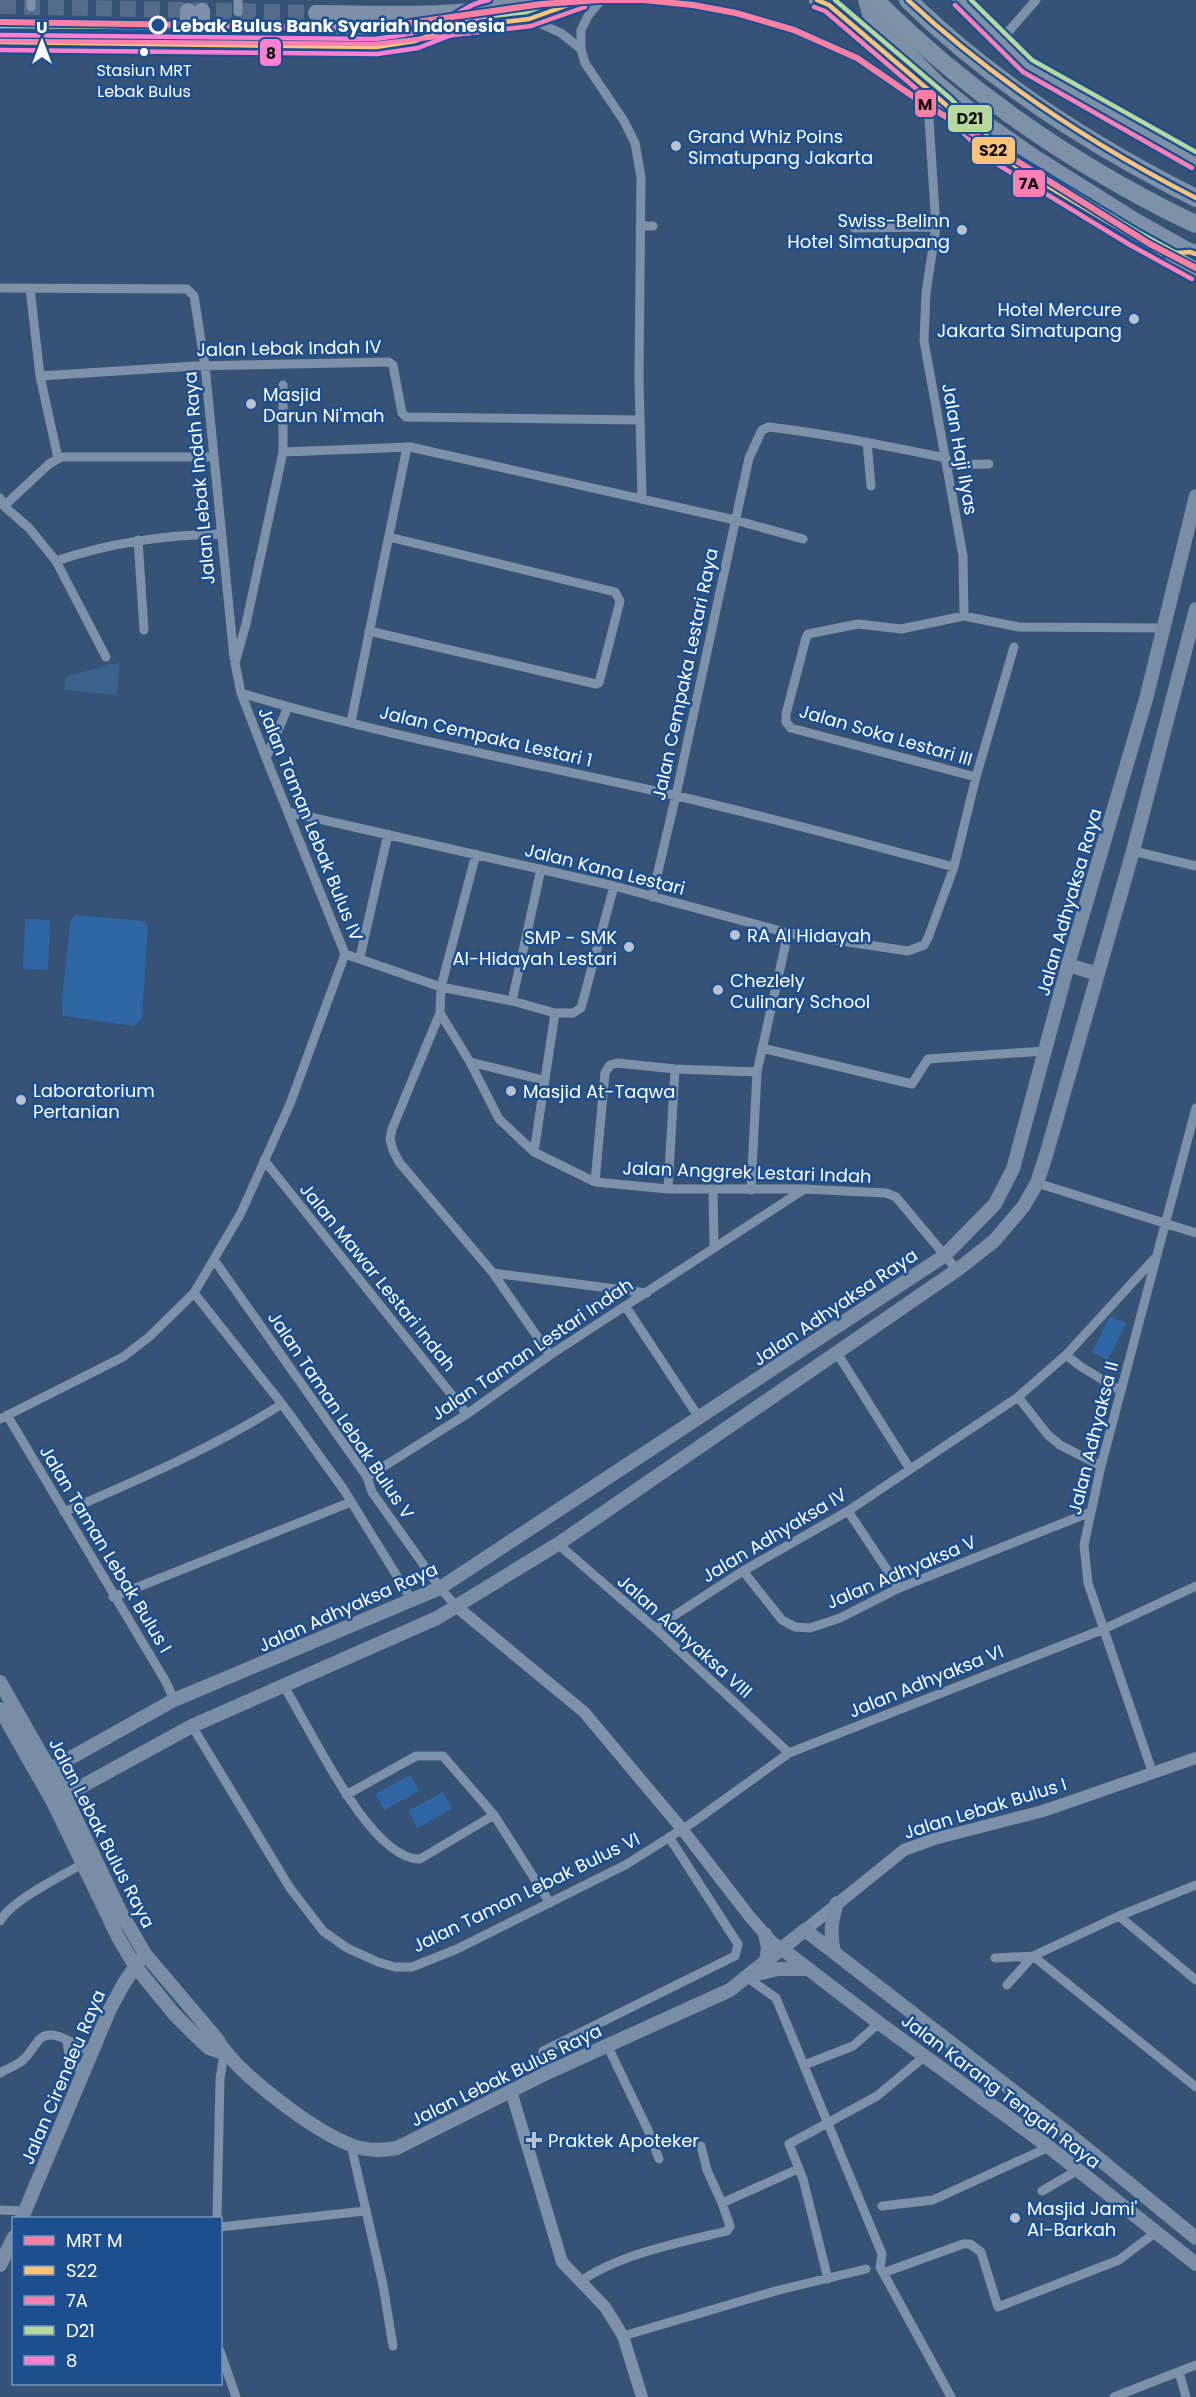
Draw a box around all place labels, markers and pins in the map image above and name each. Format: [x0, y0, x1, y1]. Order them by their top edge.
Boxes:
place label: Lebak Bulus Bank Syariah Indonesia [172, 13, 505, 38]
marker: Lebak Bulus Bank Syariah Indonesia [149, 16, 167, 34]
marker: Stasiun MRT Lebak Bulus [138, 46, 150, 58]
place label: Stasiun MRT Lebak Bulus [96, 59, 192, 103]
place label: Grand Whiz Poins Simatupang Jakarta [688, 124, 873, 170]
marker: Grand Whiz Poins Simatupang Jakarta [669, 139, 683, 153]
place label: Swiss-Belinn Hotel Simatupang [787, 208, 950, 254]
marker: Swiss-Belinn Hotel Simatupang [955, 223, 969, 237]
place label: Hotel Mercure Jakarta Simatupang [937, 297, 1122, 343]
marker: Hotel Mercure Jakarta Simatupang [1127, 312, 1141, 326]
place label: Masjid Darun Ni'mah [263, 382, 385, 428]
marker: Masjid Darun Ni'mah [244, 397, 258, 411]
place label: RA Al Hidayah [747, 923, 871, 948]
place label: SMP - SMK Al-Hidayah Lestari [452, 925, 617, 971]
marker: RA Al Hidayah [728, 928, 742, 942]
marker: SMP - SMK Al-Hidayah Lestari [622, 940, 636, 954]
place label: Chezlely Culinary School [730, 968, 870, 1014]
marker: Chezlely Culinary School [711, 983, 725, 997]
place label: Laboratorium Pertanian [33, 1078, 155, 1124]
place label: Masjid At-Taqwa [523, 1079, 676, 1104]
marker: Masjid At-Taqwa [504, 1084, 518, 1098]
marker: Laboratorium Pertanian [14, 1093, 28, 1107]
place label: Praktek Apoteker [548, 2128, 699, 2153]
marker: Praktek Apoteker [525, 2131, 543, 2149]
place label: Masjid Jami' Al-Barkah [1027, 2196, 1138, 2242]
marker: Masjid Jami' Al-Barkah [1008, 2211, 1022, 2225]

